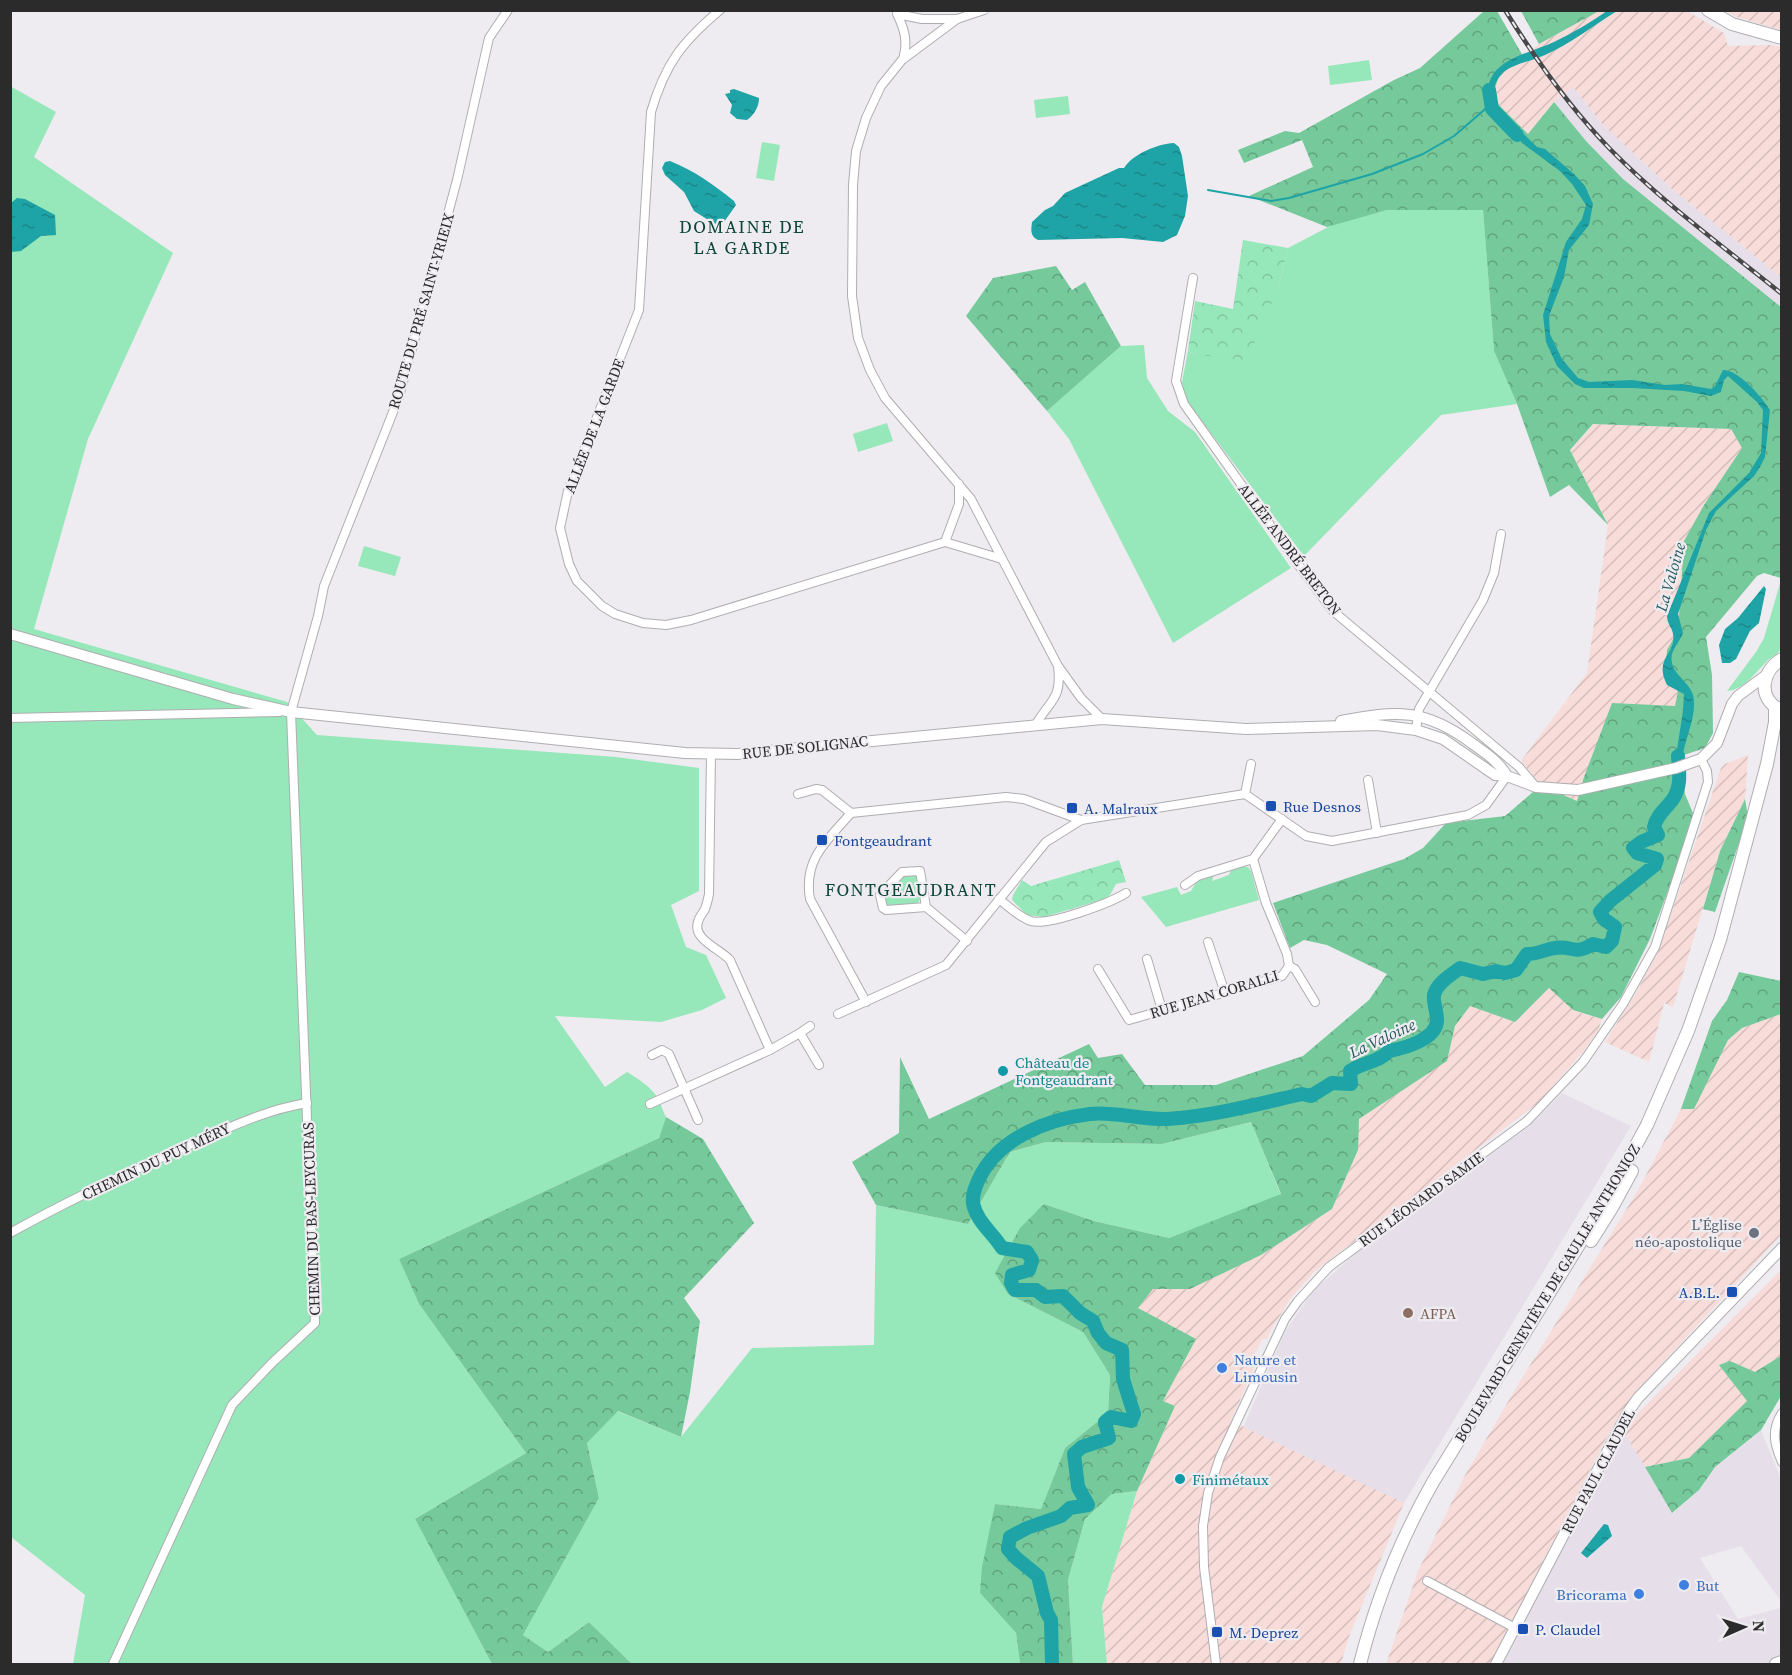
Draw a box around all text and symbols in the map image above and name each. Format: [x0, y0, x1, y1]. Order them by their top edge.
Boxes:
street label: ROUTE DU PRÉ SAINT-YRIEIX [383, 210, 459, 411]
district label: DOMAINE DE LA GARDE [679, 214, 805, 260]
street label: ALLÉE DE LA GARDE [559, 356, 629, 496]
street label: ALLÉE ANDRÉ BRETON [1233, 479, 1347, 619]
water label: La Valoine [1649, 539, 1690, 615]
street label: RUE DE SOLIGNAC [741, 730, 869, 764]
place label: Rue Desnos [1283, 796, 1361, 817]
place label: A. Malraux [1084, 798, 1158, 819]
marker: Rue Desnos [1264, 799, 1278, 813]
marker: A. Malraux [1065, 801, 1079, 815]
place label: Fontgeaudrant [834, 830, 932, 851]
marker: Fontgeaudrant [815, 833, 829, 847]
district label: FONTGEAUDRANT [825, 877, 997, 902]
street label: RUE JEAN CORALLI [1147, 964, 1281, 1024]
water label: La Valoine [1344, 1013, 1419, 1063]
place label: Château de Fontgeaudrant [1015, 1052, 1113, 1090]
marker: Château de Fontgeaudrant [996, 1064, 1010, 1078]
street label: CHEMIN DU PUY MÉRY [78, 1117, 234, 1205]
street label: CHEMIN DU BAS-LEYCURAS [297, 1122, 325, 1316]
street label: BOULEVARD GENEVIÈVE DE GAULLE ANTHONIOZ [1449, 1140, 1645, 1446]
street label: RUE LÉONARD SAMIE [1354, 1146, 1488, 1252]
place label: L’Église néo-apostolique [1635, 1214, 1742, 1252]
marker: L’Église néo-apostolique [1747, 1226, 1761, 1240]
place label: A.B.L. [1679, 1282, 1720, 1303]
marker: A.B.L. [1725, 1285, 1739, 1299]
place label: AFPA [1420, 1303, 1456, 1324]
marker: AFPA [1401, 1306, 1415, 1320]
place label: Nature et Limousin [1234, 1349, 1298, 1387]
marker: Nature et Limousin [1215, 1361, 1229, 1375]
street label: RUE PAUL CLAUDEL [1556, 1405, 1640, 1537]
place label: Finimétaux [1192, 1469, 1269, 1490]
marker: Finimétaux [1173, 1472, 1187, 1486]
place label: But [1696, 1575, 1719, 1596]
marker: But [1677, 1578, 1691, 1592]
place label: Bricorama [1556, 1584, 1627, 1605]
marker: Bricorama [1632, 1587, 1646, 1601]
north arrow [1714, 1597, 1774, 1657]
place label: P. Claudel [1535, 1619, 1601, 1640]
text: N [1748, 1620, 1770, 1633]
place label: M. Deprez [1229, 1622, 1298, 1643]
marker: P. Claudel [1516, 1622, 1530, 1636]
marker: M. Deprez [1210, 1625, 1224, 1639]

